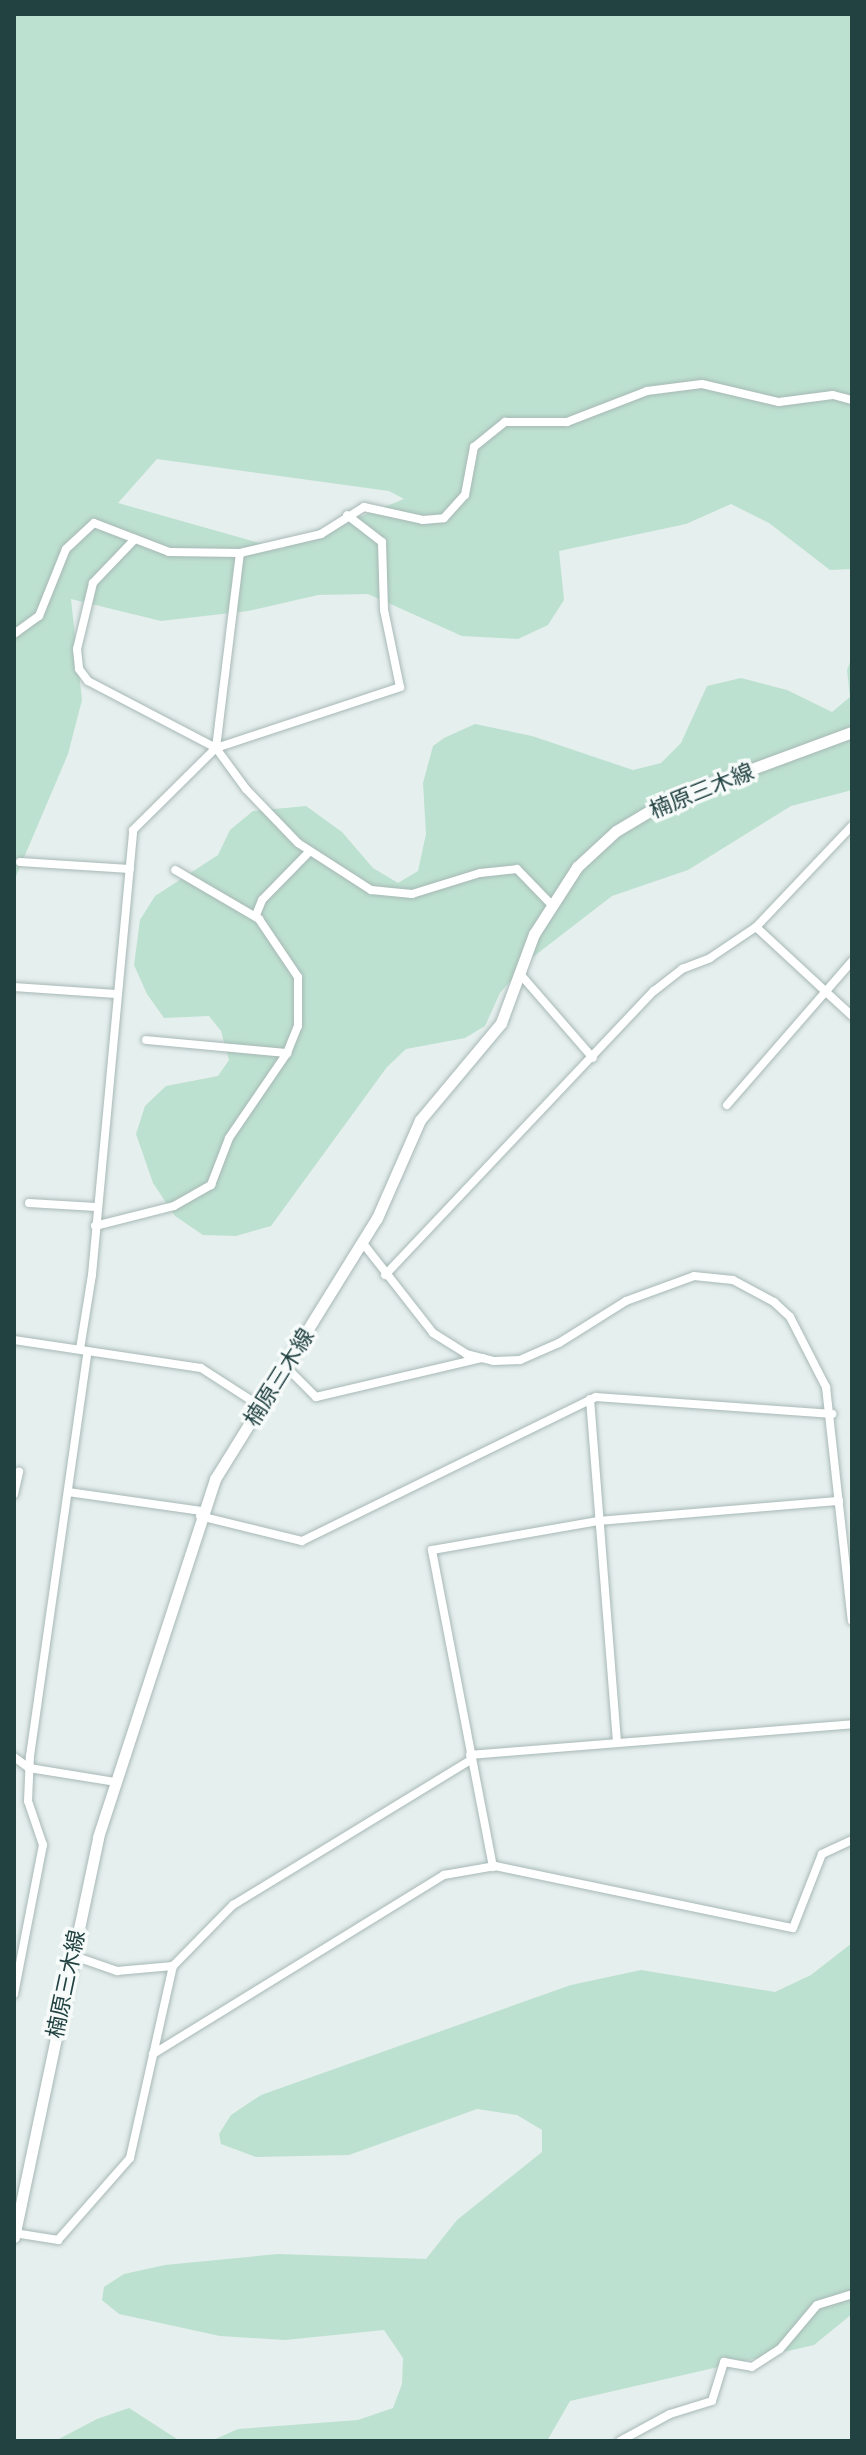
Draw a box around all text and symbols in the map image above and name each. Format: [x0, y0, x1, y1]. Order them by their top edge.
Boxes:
street label: 楠原三木線 [645, 757, 757, 823]
street label: 楠原三木線 [238, 1323, 318, 1431]
street label: 楠原三木線 [41, 1927, 89, 2041]

